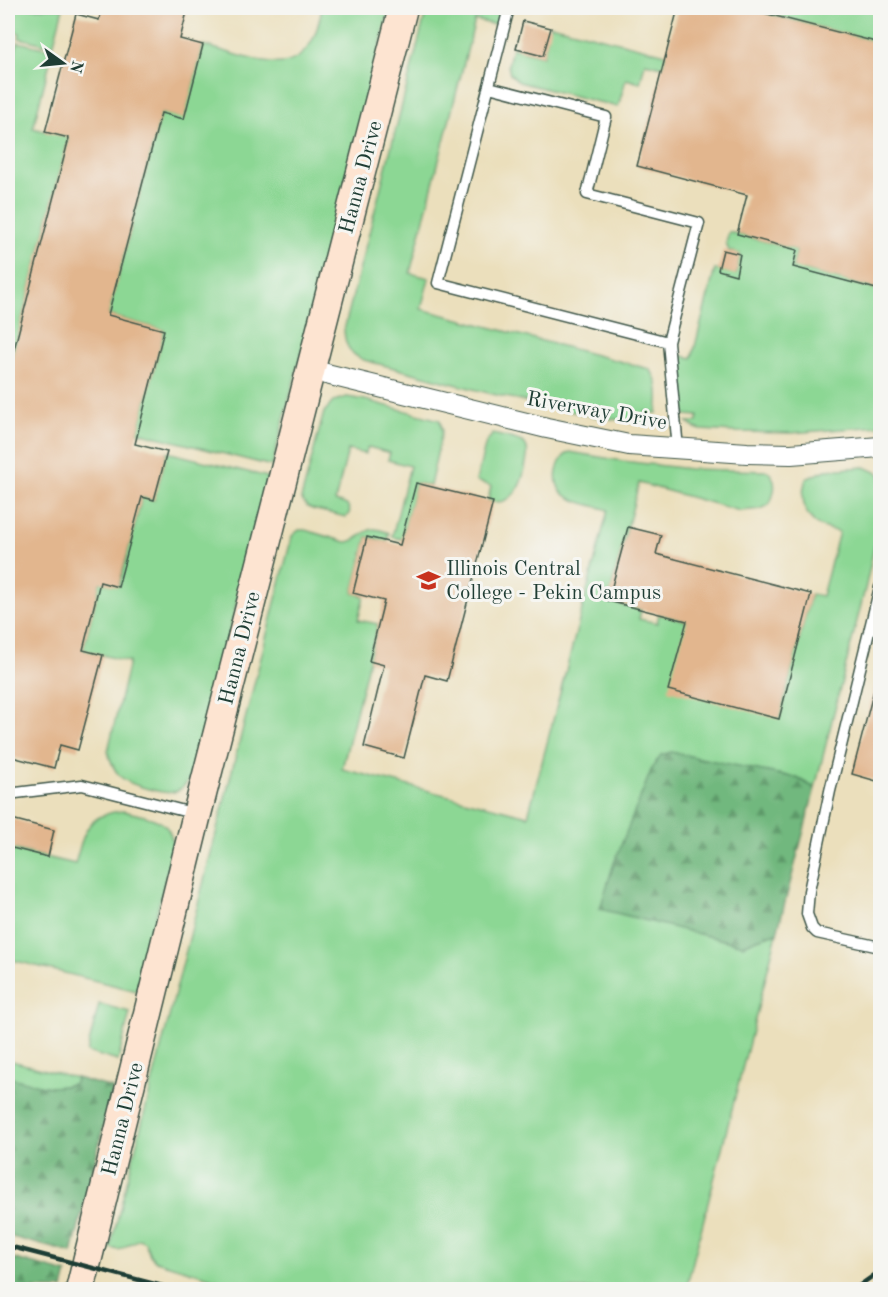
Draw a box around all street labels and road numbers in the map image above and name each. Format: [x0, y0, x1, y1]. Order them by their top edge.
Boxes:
street label: Hanna Drive [336, 118, 387, 236]
street label: Riverway Drive [525, 389, 669, 434]
street label: Hanna Drive [216, 589, 265, 707]
street label: Hanna Drive [99, 1060, 148, 1178]

